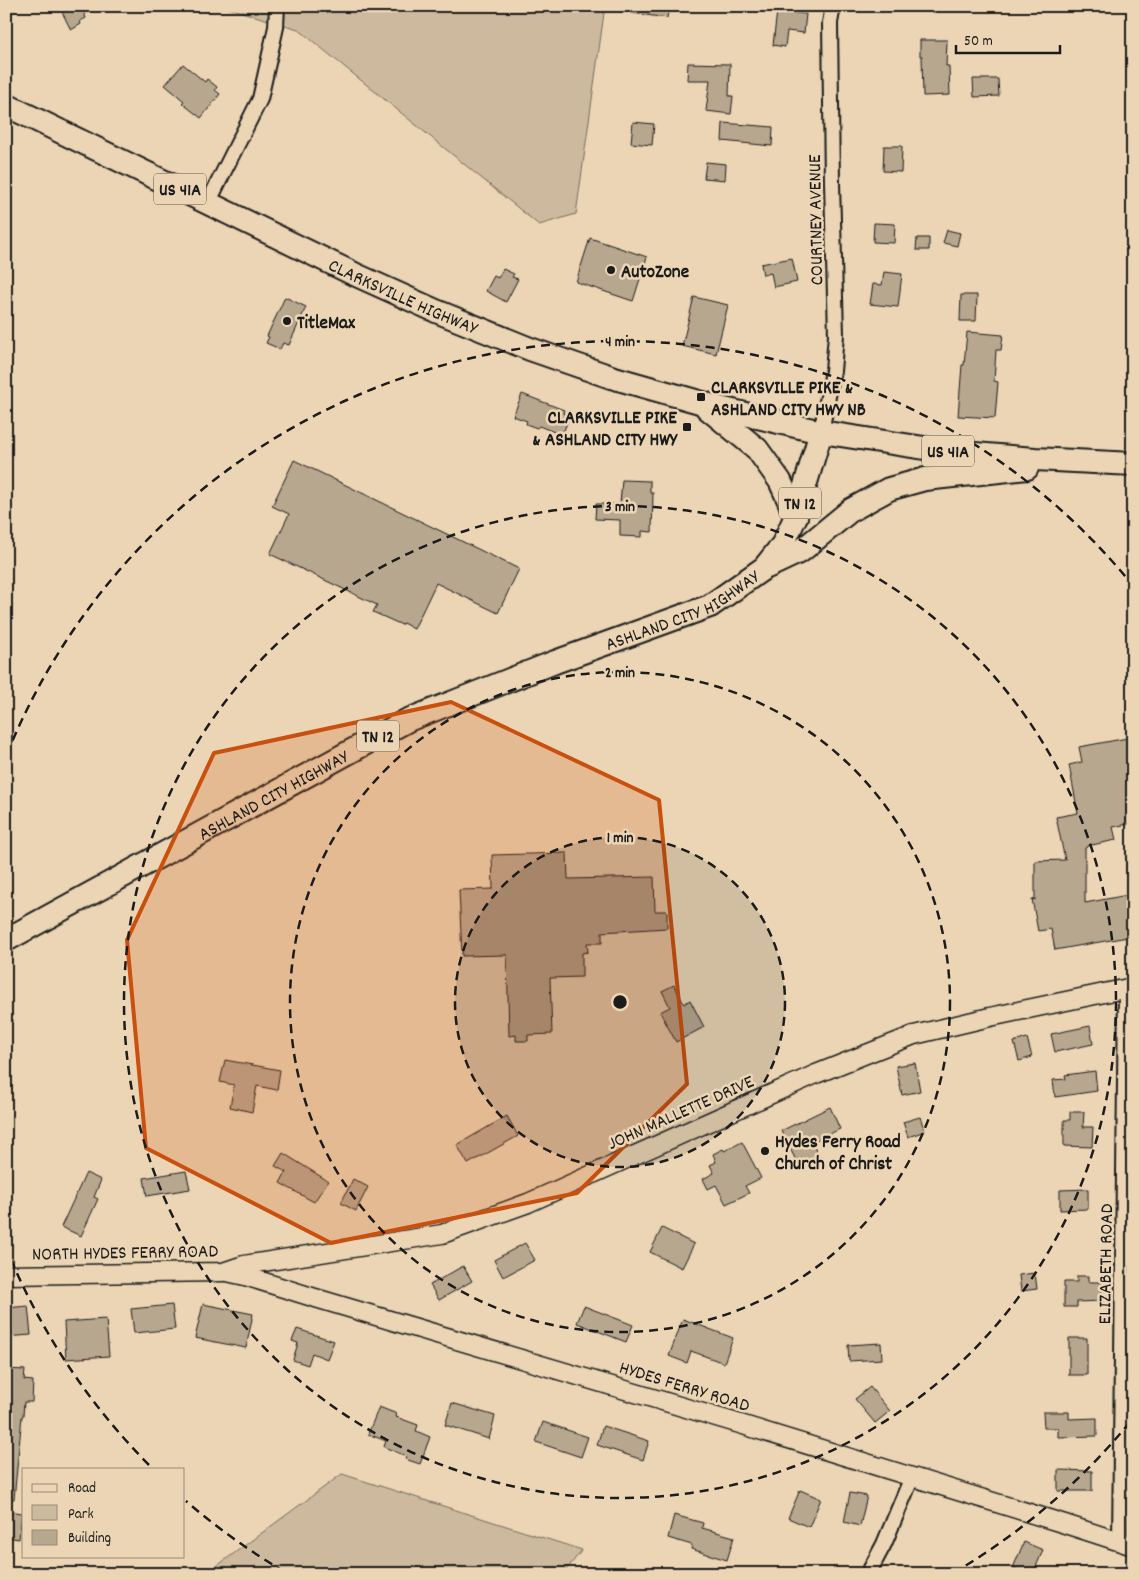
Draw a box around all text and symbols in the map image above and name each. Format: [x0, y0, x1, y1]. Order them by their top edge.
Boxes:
scale bar [956, 22, 1060, 54]
text: 50 m [964, 31, 993, 53]
street label: COURTNEY AVENUE [803, 154, 832, 286]
road number: US 41A [154, 173, 206, 204]
street label: CLARKSVILLE HIGHWAY [323, 254, 482, 344]
place label: AutoZone [621, 260, 689, 287]
marker: AutoZone [605, 264, 617, 276]
place label: TitleMax [297, 311, 356, 338]
marker: TitleMax [281, 315, 293, 327]
text: 4 min [605, 332, 635, 354]
place label: CLARKSVILLE PIKE & ASHLAND CITY HWY NB [711, 376, 866, 425]
marker: CLARKSVILLE PIKE & ASHLAND CITY HWY NB [695, 391, 707, 403]
place label: CLARKSVILLE PIKE & ASHLAND CITY HWY [532, 406, 678, 455]
marker: CLARKSVILLE PIKE & ASHLAND CITY HWY [681, 421, 693, 433]
road number: US 41A [922, 436, 974, 466]
road number: TN 12 [779, 488, 821, 518]
text: 3 min [605, 497, 635, 519]
street label: ASHLAND CITY HIGHWAY [602, 565, 767, 660]
text: 2 min [605, 663, 635, 685]
road number: TN 12 [357, 720, 399, 751]
street label: ASHLAND CITY HIGHWAY [194, 745, 355, 849]
text: 1 min [607, 828, 633, 850]
centre of rings [611, 993, 629, 1011]
street label: JOHN MALLETTE DRIVE [604, 1070, 759, 1159]
place label: Hydes Ferry Road Church of Christ [775, 1130, 901, 1179]
marker: Hydes Ferry Road Church of Christ [759, 1145, 771, 1157]
street label: ELIZABETH ROAD [1093, 1203, 1122, 1325]
street label: NORTH HYDES FERRY ROAD [32, 1239, 219, 1270]
street label: HYDES FERRY ROAD [615, 1356, 753, 1421]
legend [22, 1468, 185, 1558]
text: Road [68, 1478, 96, 1500]
text: Park [68, 1504, 94, 1526]
text: Building [68, 1528, 111, 1550]

